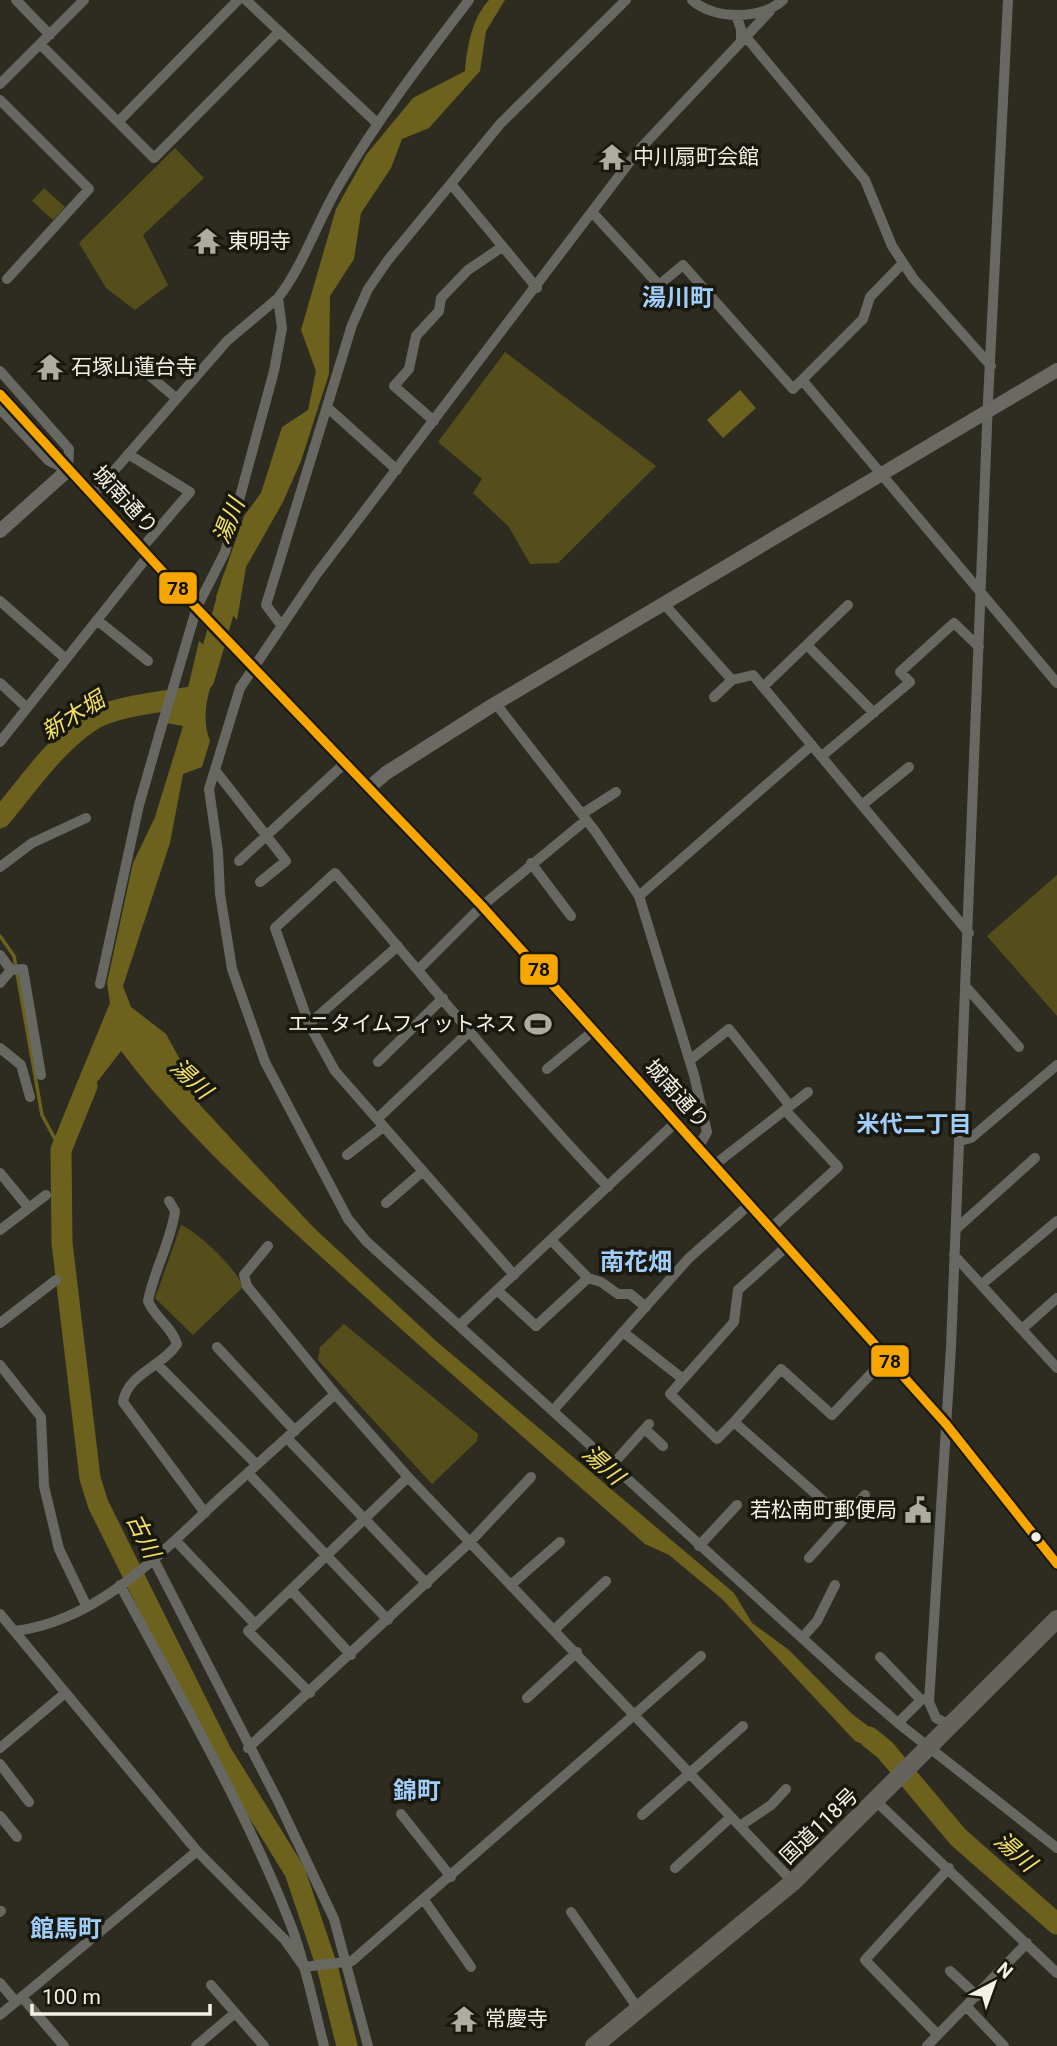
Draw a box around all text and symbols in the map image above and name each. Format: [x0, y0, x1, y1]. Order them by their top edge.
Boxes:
temple icon: 中川扇町会館 [597, 142, 627, 172]
place label: 中川扇町会館 [633, 145, 759, 169]
temple icon: 東明寺 [192, 226, 222, 256]
place label: 東明寺 [228, 229, 291, 253]
district label: 湯川町 [642, 284, 714, 312]
temple icon: 石塚山蓮台寺 [35, 352, 65, 382]
place label: 石塚山蓮台寺 [71, 355, 197, 379]
street label: 城南通り [88, 461, 162, 539]
water label: 湯川 [208, 492, 251, 547]
line badge: 78 [158, 571, 198, 605]
text: 78 [167, 577, 189, 600]
water label: 新木堀 [37, 685, 112, 746]
line badge: 78 [519, 953, 559, 986]
text: 78 [528, 958, 550, 981]
sports icon: エニタイムフィットネス [523, 1009, 553, 1039]
place label: エニタイムフィットネス [288, 1012, 517, 1036]
water label: 湯川 [165, 1053, 219, 1107]
street label: 城南通り [640, 1055, 714, 1133]
district label: 米代二丁目 [857, 1111, 972, 1138]
district label: 南花畑 [600, 1248, 672, 1276]
line badge: 78 [870, 1344, 910, 1378]
text: 78 [879, 1350, 901, 1373]
water label: 湯川 [577, 1440, 631, 1492]
public building icon: 若松南町郵便局 [903, 1495, 933, 1525]
place label: 若松南町郵便局 [750, 1498, 897, 1522]
water label: 古川 [121, 1509, 167, 1565]
unlabelled marker [1029, 1530, 1043, 1544]
district label: 錦町 [393, 1777, 441, 1805]
street label: 国道118号 [775, 1783, 863, 1869]
water label: 湯川 [989, 1827, 1043, 1879]
district label: 館馬町 [30, 1915, 102, 1943]
north arrow [959, 1948, 1029, 2018]
text: N [992, 1957, 1017, 1984]
scale bar [32, 1972, 210, 2016]
text: 100 m [42, 1985, 101, 2009]
temple icon: 常慶寺 [449, 2004, 479, 2034]
place label: 常慶寺 [485, 2007, 548, 2031]

